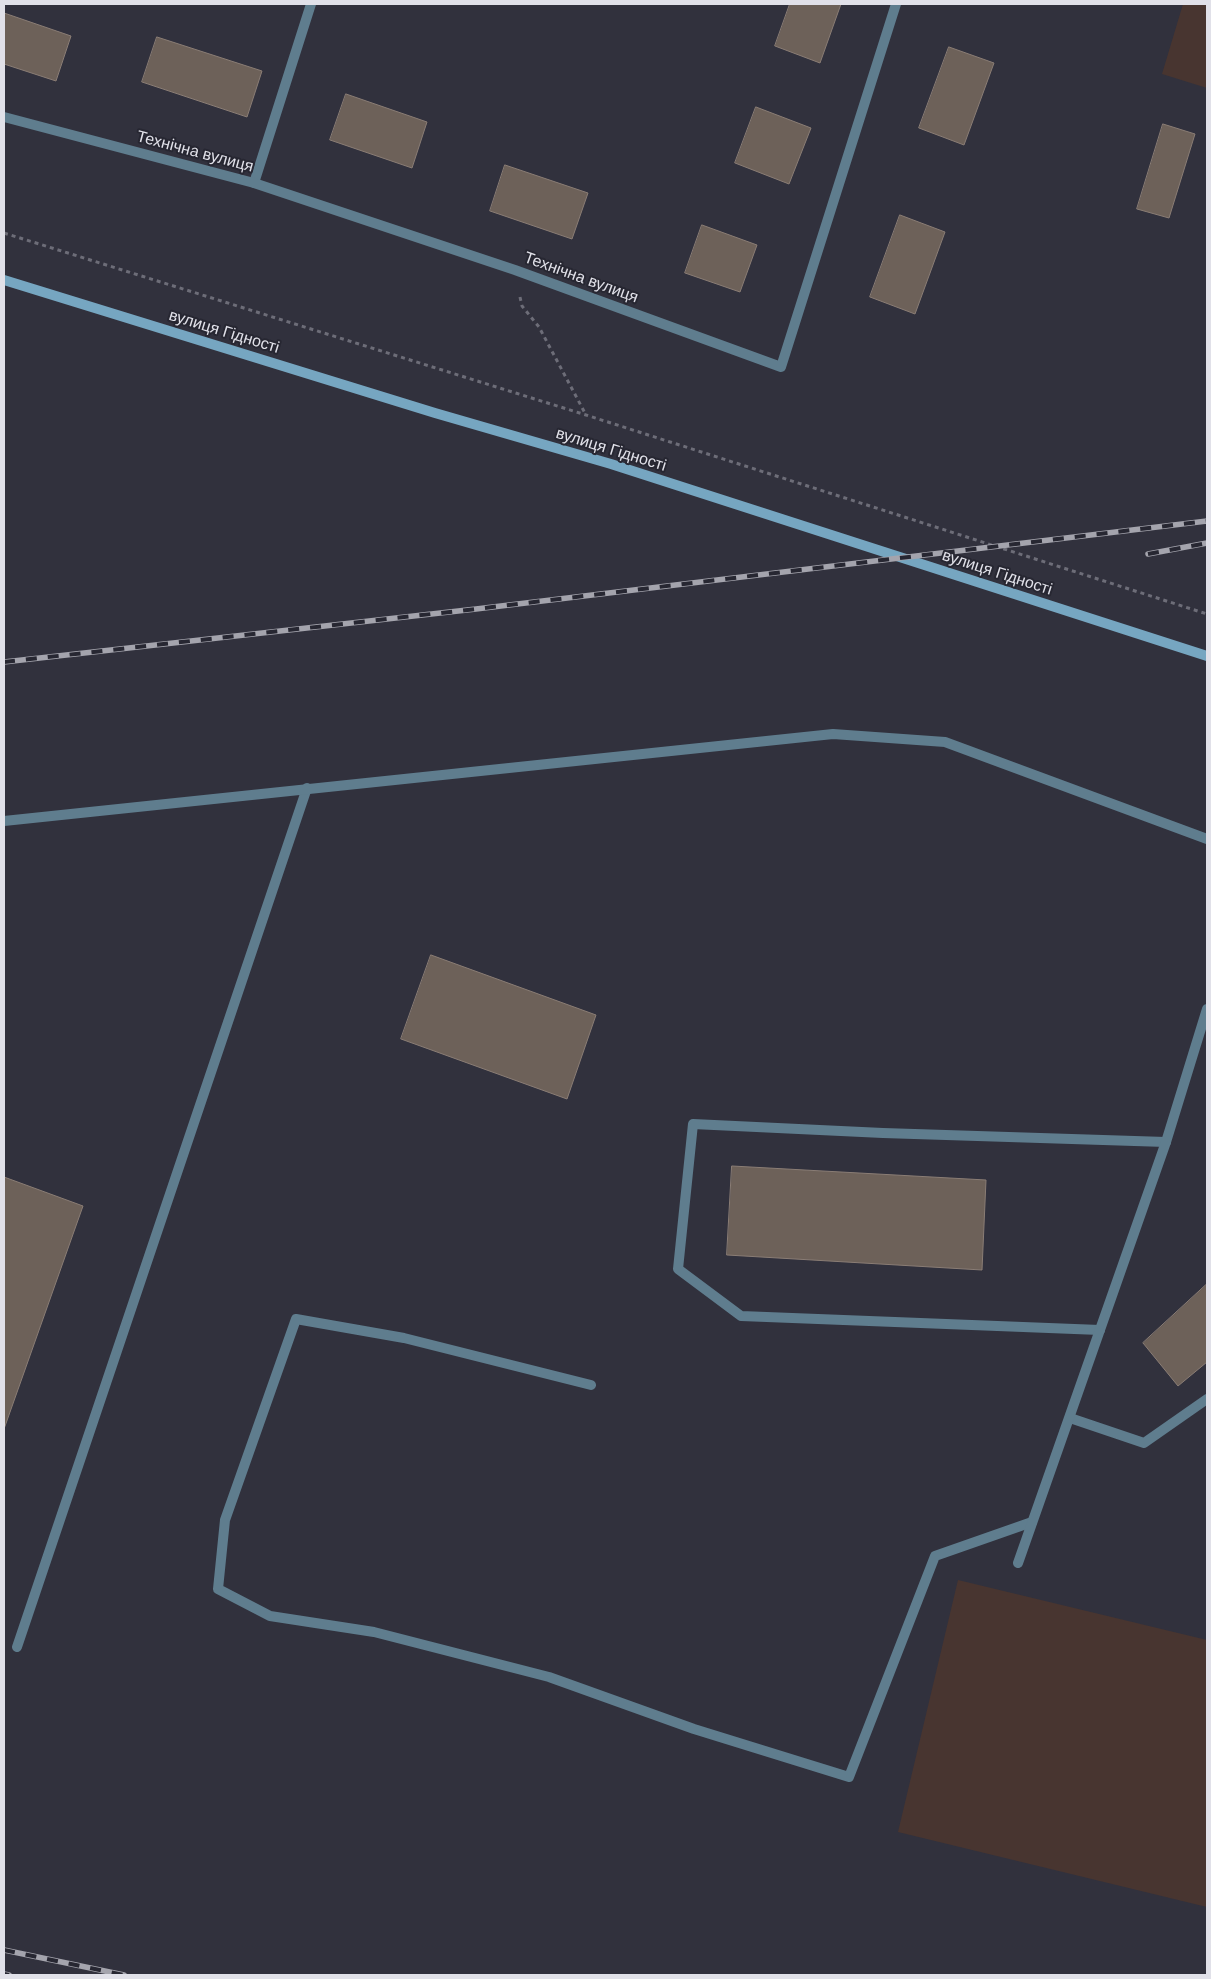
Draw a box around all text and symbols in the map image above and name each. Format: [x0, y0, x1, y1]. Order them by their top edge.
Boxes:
street label: Технічна вулиця [134, 127, 256, 177]
street label: Технічна вулиця [521, 248, 641, 308]
street label: вулиця Гідності [166, 306, 282, 358]
street label: вулиця Гідності [553, 424, 669, 476]
street label: вулиця Гідності [940, 546, 1054, 600]

